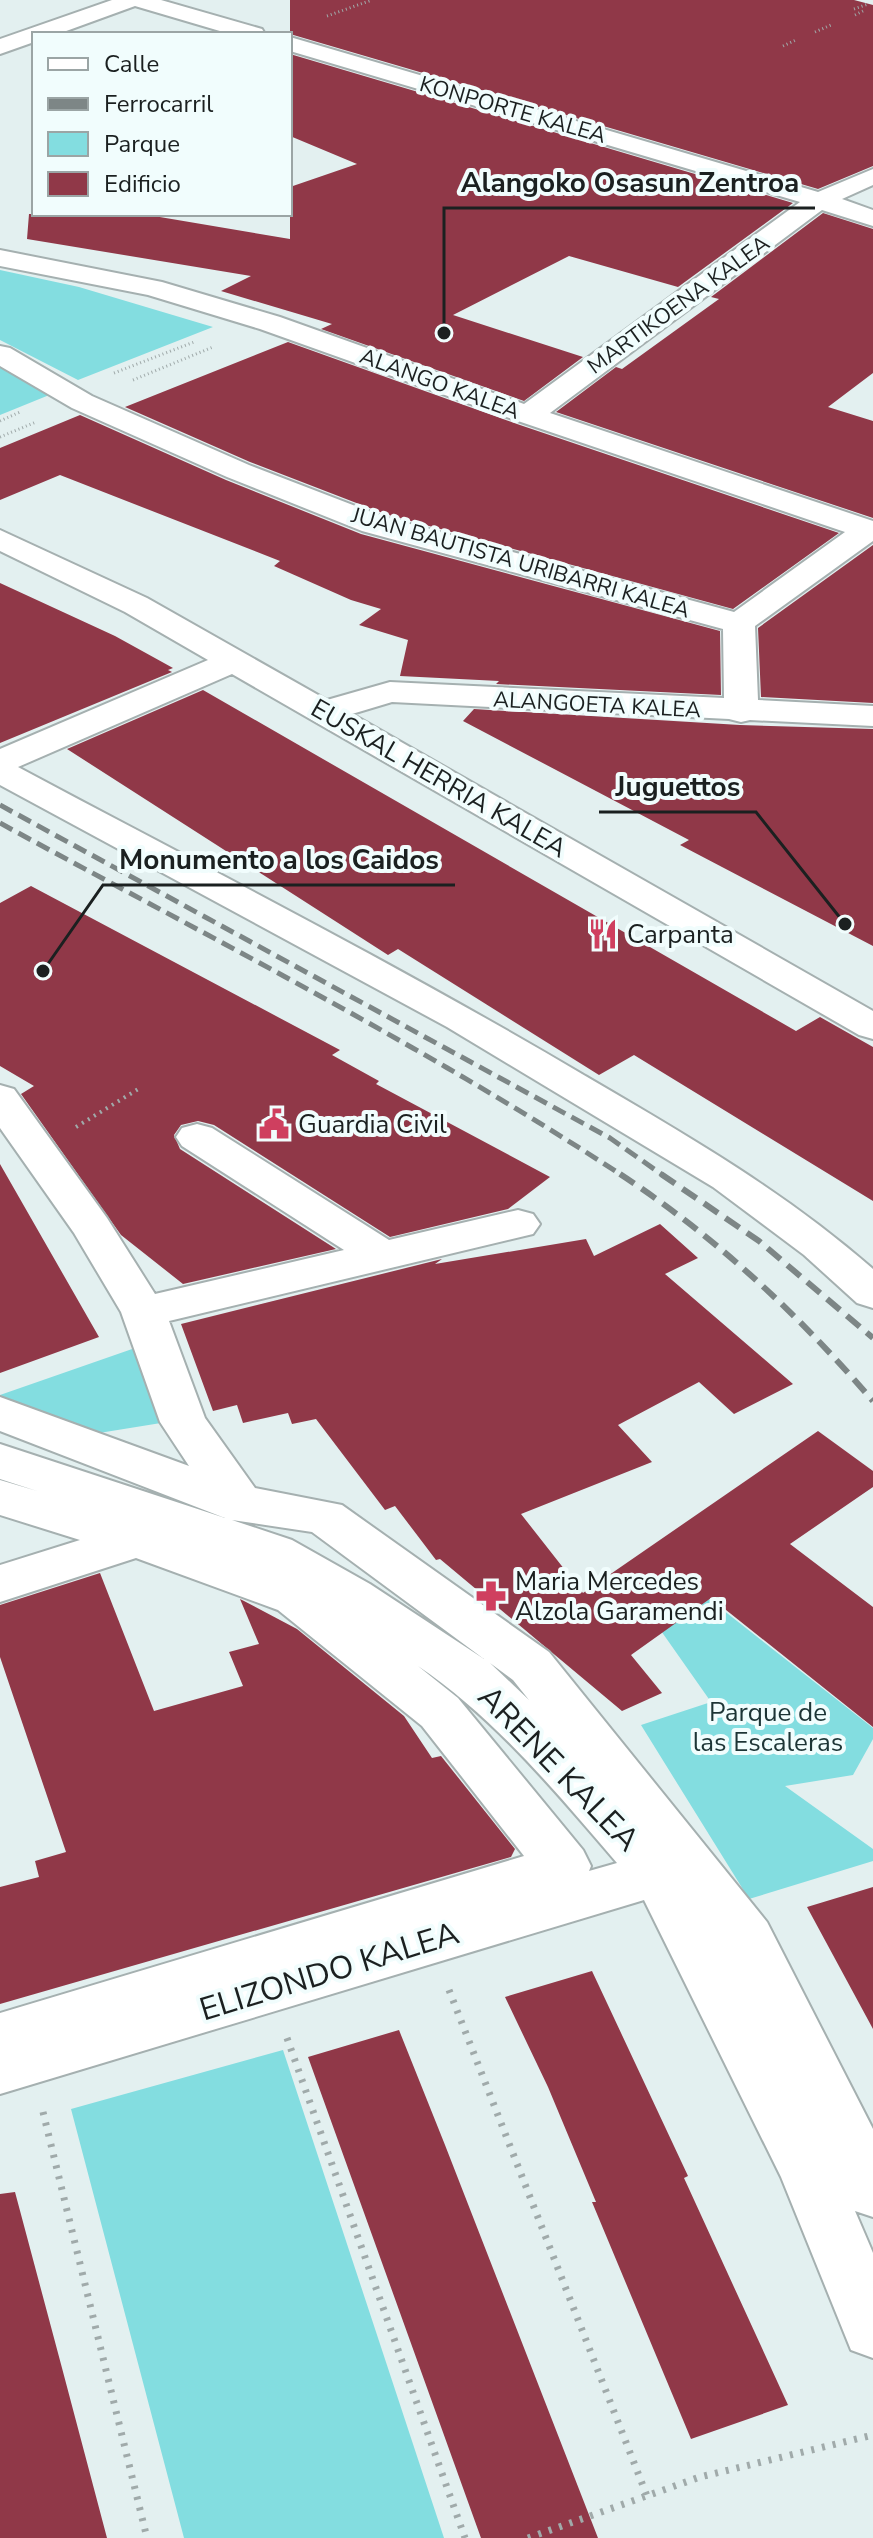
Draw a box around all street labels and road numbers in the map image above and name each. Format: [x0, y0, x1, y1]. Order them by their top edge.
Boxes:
street label: KONPORTE KALEA [416, 69, 609, 151]
street label: MARTIKOENA KALEA [581, 228, 776, 381]
street label: ALANGO KALEA [356, 341, 524, 427]
street label: JUAN BAUTISTA URIBARRI KALEA [347, 500, 693, 626]
street label: ALANGOETA KALEA [492, 685, 702, 725]
street label: EUSKAL HERRIA KALEA [305, 691, 573, 866]
street label: ARENE KALEA [468, 1676, 649, 1861]
street label: ELIZONDO KALEA [194, 1912, 464, 2031]

